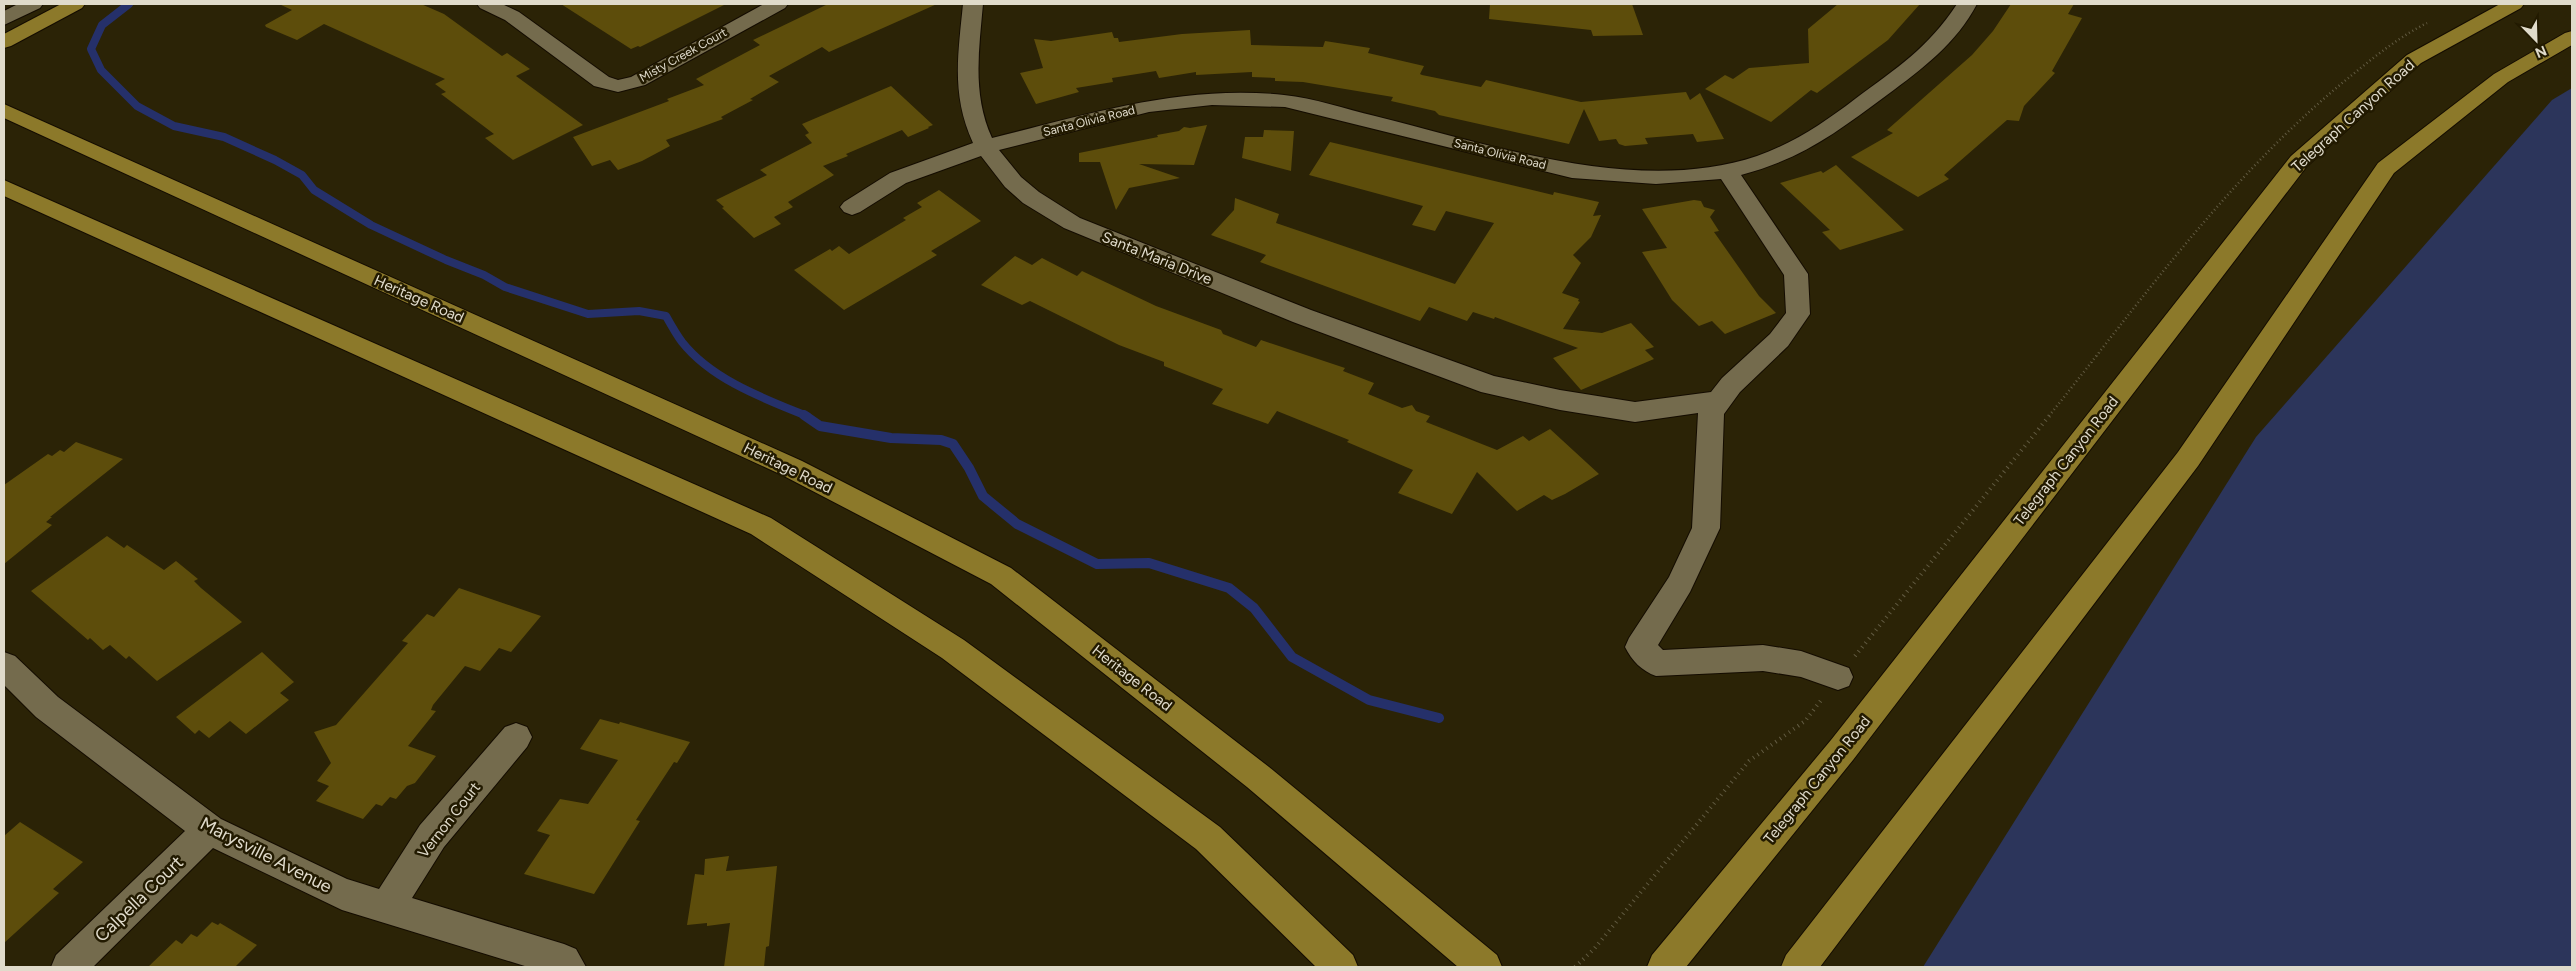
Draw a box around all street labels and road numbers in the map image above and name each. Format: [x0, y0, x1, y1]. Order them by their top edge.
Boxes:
street label: Misty Creek Court [637, 25, 730, 85]
street label: Telegraph Canyon Road [2288, 56, 2418, 176]
street label: Santa Olivia Road [1042, 103, 1136, 139]
street label: Santa Olivia Road [1453, 136, 1547, 172]
street label: Santa Maria Drive [1099, 228, 1215, 288]
street label: Heritage Road [371, 271, 467, 327]
street label: Telegraph Canyon Road [2010, 393, 2122, 529]
street label: Heritage Road [741, 439, 835, 497]
street label: Heritage Road [1088, 641, 1176, 715]
street label: Telegraph Canyon Road [1760, 712, 1874, 848]
street label: Vernon Court [414, 778, 484, 861]
street label: Marysville Avenue [196, 812, 336, 898]
street label: Calpella Court [90, 851, 188, 947]

